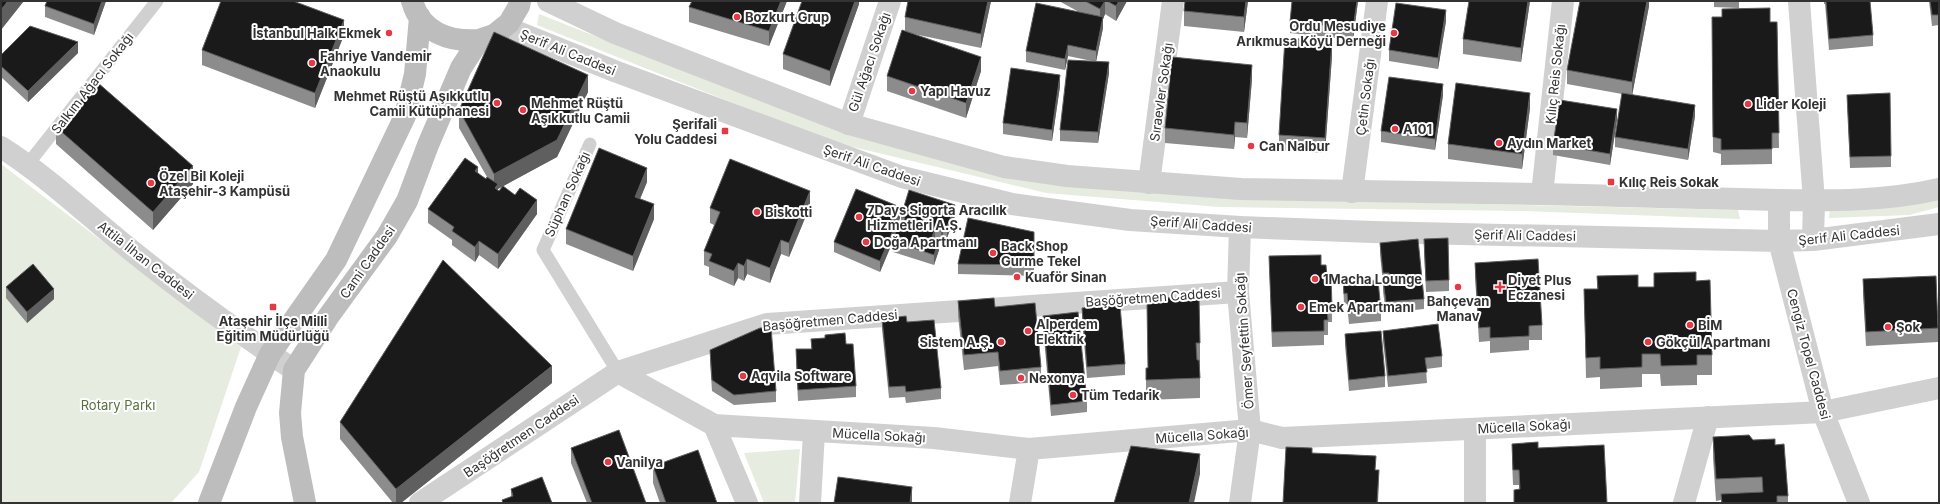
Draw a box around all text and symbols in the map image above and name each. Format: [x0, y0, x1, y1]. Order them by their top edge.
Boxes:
place label: Bozkurt Grup [745, 9, 829, 25]
street label: Gül Ağacı Sokağı [844, 10, 894, 114]
marker: Bozkurt Grup [732, 12, 742, 22]
place label: Ordu Mesudiye Arıkmusa Köyü Derneği [1236, 18, 1386, 49]
street label: Kılıç Reis Sokağı [1542, 23, 1568, 125]
place label: İstanbul Halk Ekmek [253, 25, 381, 41]
street label: Şerif Ali Caddesi [518, 26, 618, 78]
marker: İstanbul Halk Ekmek [384, 28, 394, 38]
marker: Ordu Mesudiye Arıkmusa Köyü Derneği [1389, 28, 1399, 38]
street label: Salkım Ağacı Sokağı [47, 29, 137, 137]
street label: Sıraevler Sokağı [1146, 42, 1176, 142]
place label: Fahriye Vandemir Anaokulu [320, 48, 432, 79]
marker: Fahriye Vandemir Anaokulu [307, 58, 317, 68]
street label: Çetin Sokağı [1352, 58, 1378, 136]
place label: Yapı Havuz [920, 83, 991, 99]
marker: Yapı Havuz [907, 86, 917, 96]
place label: Mehmet Rüştü Aşıkkutlu Camii Kütüphanesi [334, 88, 489, 119]
place label: Mehmet Rüştü Aşıkkutlu Camii [531, 95, 630, 126]
place label: Lider Koleji [1756, 96, 1826, 112]
marker: Mehmet Rüştü Aşıkkutlu Camii Kütüphanesi [492, 98, 502, 108]
marker: Lider Koleji [1743, 99, 1753, 109]
marker: Mehmet Rüştü Aşıkkutlu Camii [518, 105, 528, 115]
place label: Şerifali Yolu Caddesi [634, 116, 717, 147]
place label: A101 [1403, 121, 1432, 137]
marker: A101 [1390, 124, 1400, 134]
marker: Şerifali Yolu Caddesi [720, 126, 730, 136]
place label: Aydın Market [1507, 135, 1591, 151]
place label: Can Nalbur [1259, 138, 1331, 154]
marker: Aydın Market [1494, 138, 1504, 148]
street label: Şerif Ali Caddesi [821, 141, 923, 189]
marker: Can Nalbur [1246, 141, 1256, 151]
street label: Süphan Sokağı [541, 149, 593, 239]
place label: Özel Bil Koleji Ataşehir-3 Kampüsü [159, 168, 290, 199]
place label: Kılıç Reis Sokak [1619, 174, 1719, 190]
marker: Kılıç Reis Sokak [1606, 177, 1616, 187]
marker: Özel Bil Koleji Ataşehir-3 Kampüsü [146, 178, 156, 188]
place label: 7Days Sigorta Aracılık Hizmetleri A.Ş. [867, 202, 1007, 233]
place label: Biskotti [765, 204, 812, 220]
marker: Biskotti [752, 207, 762, 217]
marker: 7Days Sigorta Aracılık Hizmetleri A.Ş. [854, 212, 864, 222]
street label: Şerif Ali Caddesi [1150, 212, 1252, 236]
street label: Attila İlhan Caddesi [95, 218, 197, 302]
street label: Cami Caddesi [336, 222, 398, 302]
street label: Şerif Ali Caddesi [1798, 222, 1900, 248]
street label: Şerif Ali Caddesi [1474, 226, 1576, 244]
place label: Doğa Apartmanı [874, 234, 977, 250]
marker: Doğa Apartmanı [861, 237, 871, 247]
place label: Back Shop Gurme Tekel [1001, 238, 1081, 269]
marker: Back Shop Gurme Tekel [988, 248, 998, 258]
place label: Kuaför Sinan [1025, 269, 1107, 285]
place label: 1Macha Lounge [1323, 271, 1422, 287]
marker: Kuaför Sinan [1012, 272, 1022, 282]
street label: Ömer Seyfettin Sokağı [1231, 272, 1257, 410]
place label: Diyet Plus Eczanesi [1508, 272, 1571, 303]
marker: 1Macha Lounge [1310, 274, 1320, 284]
marker: Bahçevan Manav [1453, 282, 1463, 292]
marker: Diyet Plus Eczanesi [1495, 282, 1505, 292]
street label: Başöğretmen Caddesi [1085, 284, 1221, 310]
street label: Cengiz Topel Caddesi [1784, 287, 1834, 421]
place label: Bahçevan Manav [1427, 293, 1489, 324]
place label: Emek Apartmanı [1309, 299, 1414, 315]
marker: Ataşehir İlçe Milli Eğitim Müdürlüğü [268, 302, 278, 312]
marker: Emek Apartmanı [1296, 302, 1306, 312]
street label: Başöğretmen Caddesi [762, 306, 898, 334]
place label: Ataşehir İlçe Milli Eğitim Müdürlüğü [217, 313, 329, 344]
place label: Alperdem Elektrik [1036, 316, 1098, 347]
place label: BİM [1698, 317, 1722, 333]
place label: Şok [1896, 319, 1920, 335]
marker: BİM [1685, 320, 1695, 330]
marker: Şok [1883, 322, 1893, 332]
marker: Alperdem Elektrik [1023, 326, 1033, 336]
place label: Sistem A.Ş. [919, 334, 993, 350]
place label: Gökçül Apartmanı [1656, 334, 1770, 350]
marker: Sistem A.Ş. [996, 337, 1006, 347]
marker: Gökçül Apartmanı [1643, 337, 1653, 347]
place label: Aqvila Software [751, 368, 852, 384]
place label: Nexonya [1029, 370, 1085, 386]
marker: Aqvila Software [738, 371, 748, 381]
marker: Nexonya [1016, 373, 1026, 383]
place label: Tüm Tedarik [1081, 387, 1160, 403]
marker: Tüm Tedarik [1068, 390, 1078, 400]
street label: Başöğretmen Caddesi [460, 391, 582, 481]
park label: Rotary Parkı [81, 397, 155, 413]
street label: Mücella Sokağı [1477, 416, 1571, 436]
street label: Mücella Sokağı [1155, 424, 1249, 446]
street label: Mücella Sokağı [832, 425, 926, 445]
place label: Vanilya [616, 454, 663, 470]
marker: Vanilya [603, 457, 613, 467]

